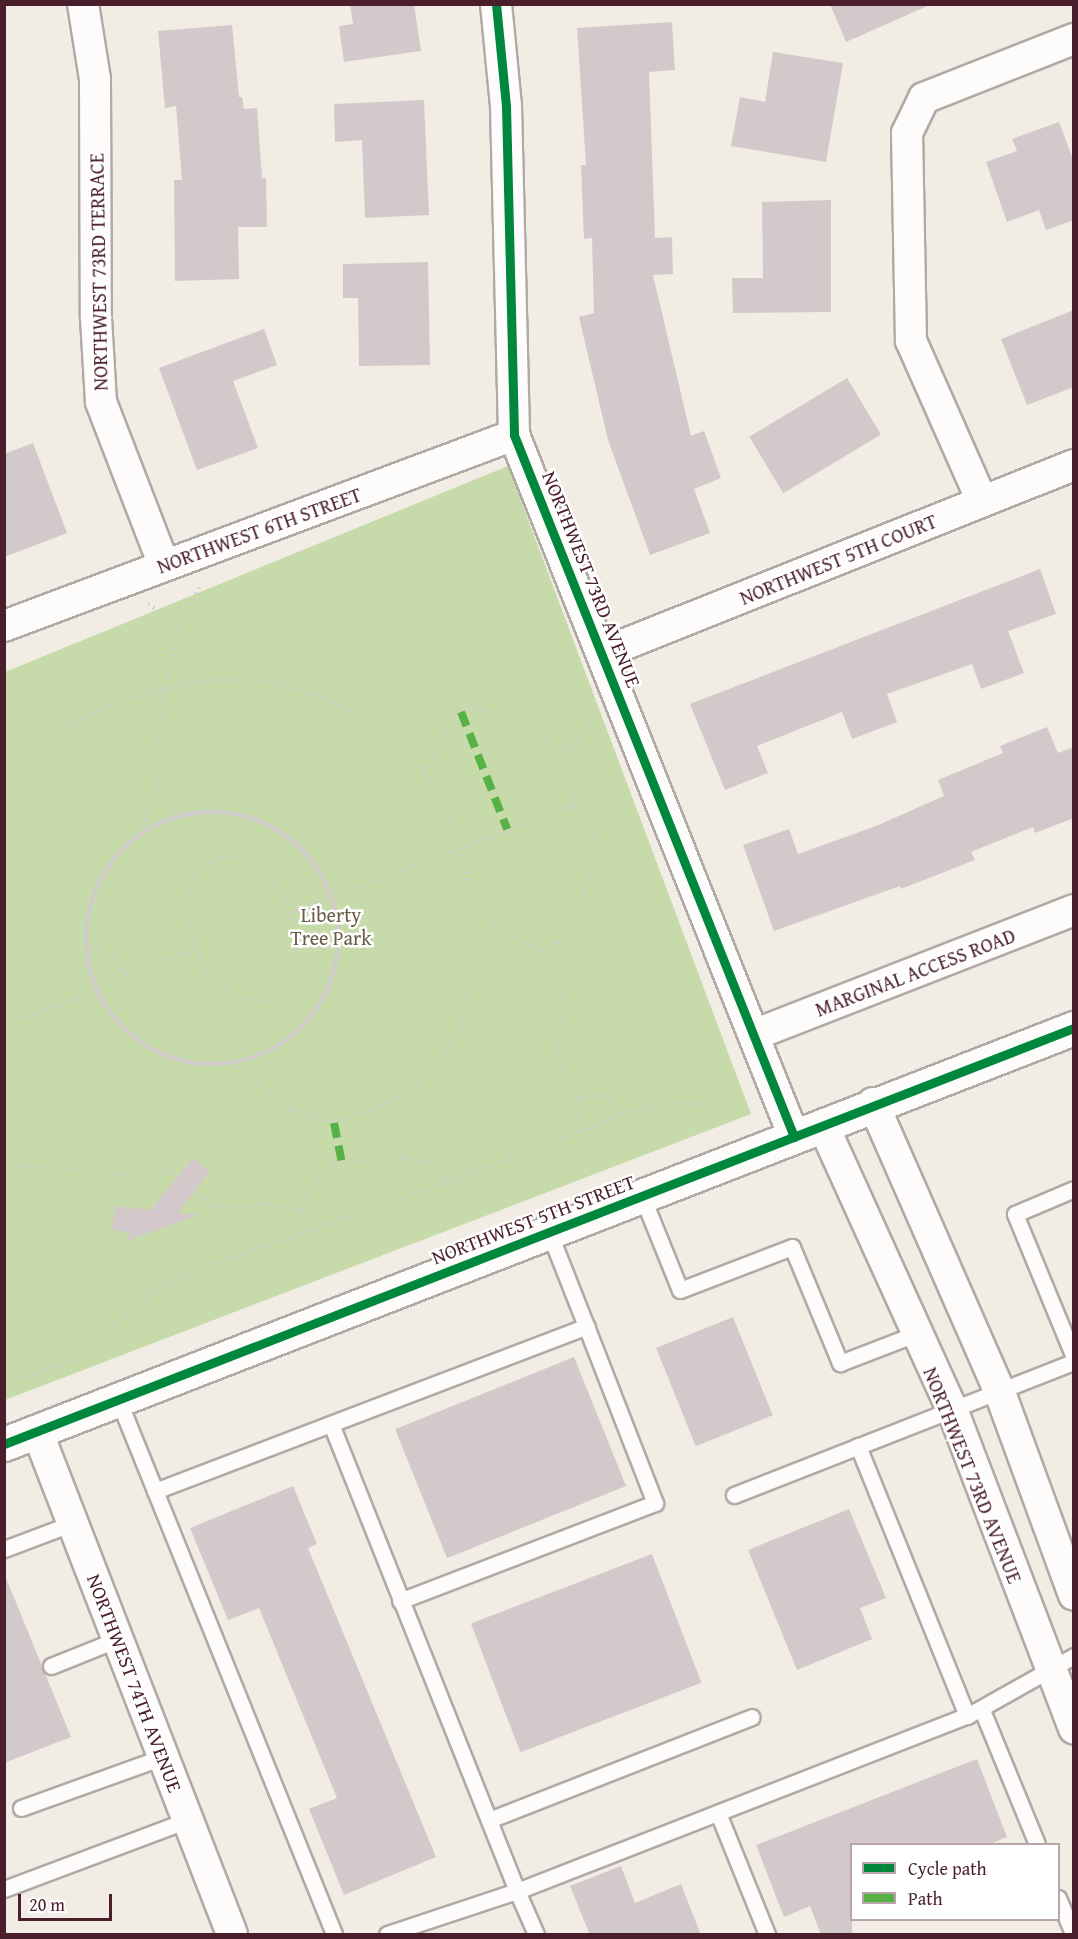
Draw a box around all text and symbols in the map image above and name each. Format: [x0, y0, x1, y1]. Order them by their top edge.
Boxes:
street label: NORTHWEST 73RD TERRACE [84, 153, 112, 391]
street label: NORTHWEST 73RD AVENUE [538, 468, 646, 690]
street label: NORTHWEST 6TH STREET [154, 482, 364, 578]
street label: NORTHWEST 5TH COURT [736, 508, 940, 610]
park label: Liberty Tree Park [291, 902, 371, 949]
street label: MARGINAL ACCESS ROAD [812, 923, 1018, 1021]
street label: NORTHWEST 5TH STREET [428, 1169, 638, 1269]
street label: NORTHWEST 73RD AVENUE [919, 1364, 1027, 1586]
street label: NORTHWEST 74TH AVENUE [82, 1571, 188, 1795]
legend [850, 1843, 1060, 1921]
text: Cycle path [908, 1855, 987, 1882]
scale bar [21, 1882, 116, 1920]
text: Path [908, 1885, 943, 1912]
text: 20 m [29, 1891, 65, 1918]

